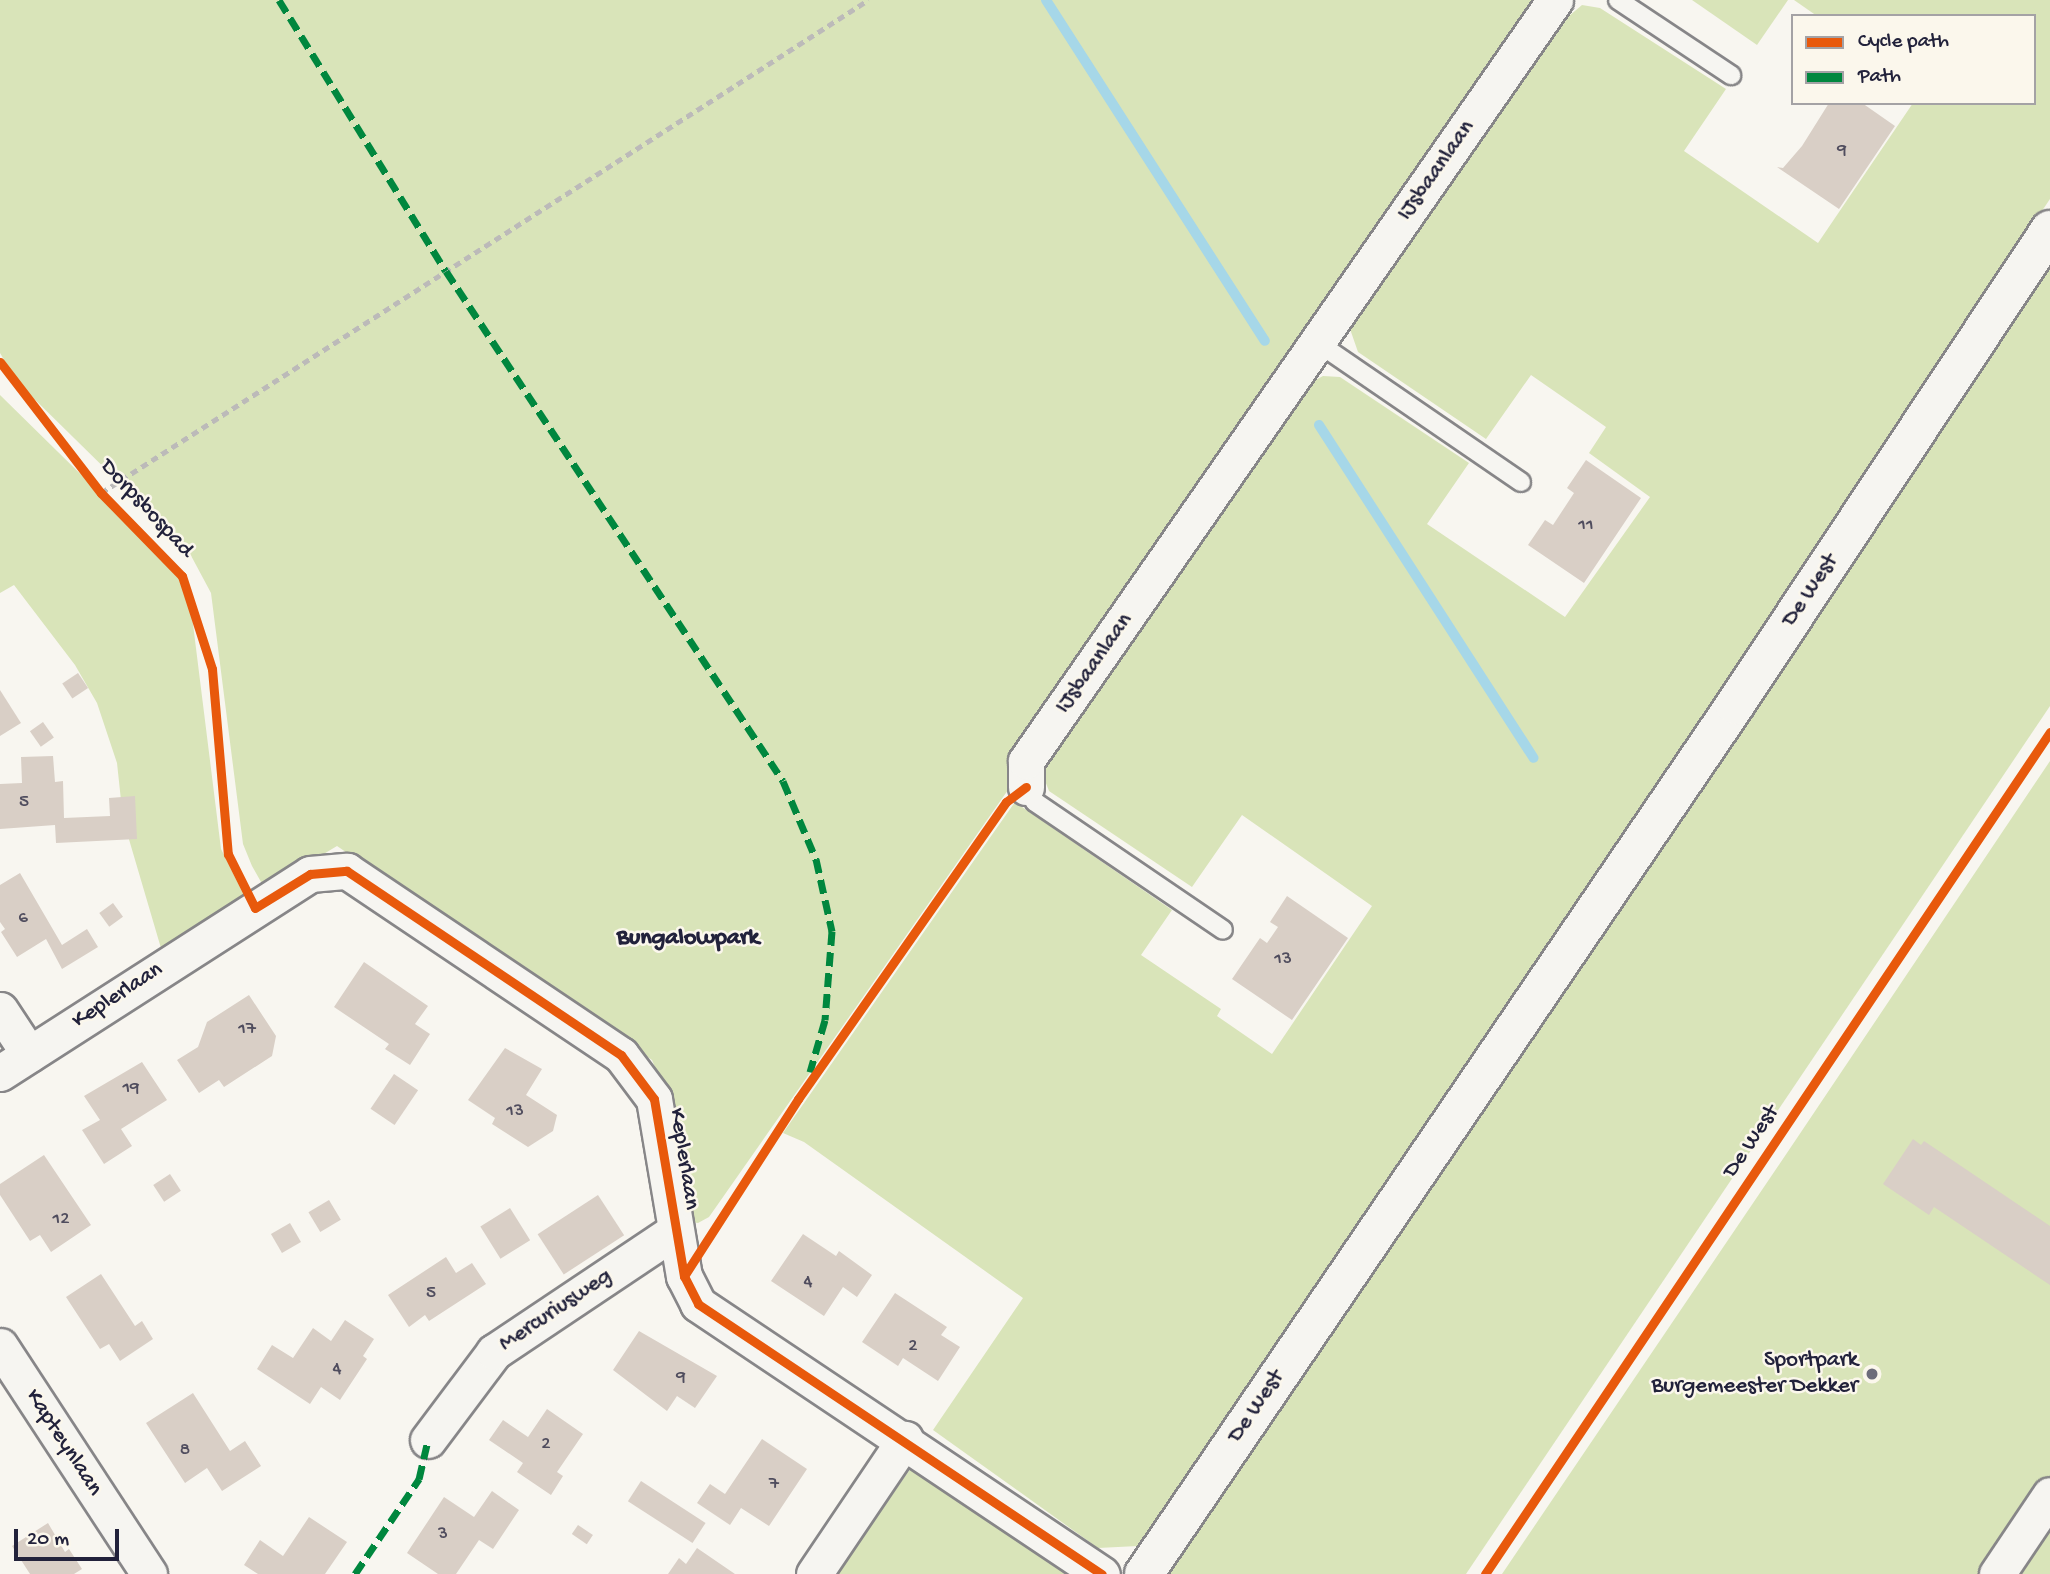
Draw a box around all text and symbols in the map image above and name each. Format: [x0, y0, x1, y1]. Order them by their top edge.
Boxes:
legend [1791, 14, 2036, 105]
text: Cycle path [1858, 30, 1949, 55]
text: Path [1858, 65, 1901, 90]
street label: IJsbaanlaan [1392, 115, 1482, 227]
house number: 9 [1837, 140, 1847, 162]
street label: Dorpsbospad [93, 454, 199, 564]
house number: 11 [1578, 515, 1594, 537]
street label: De West [1777, 549, 1845, 633]
street label: IJsbaanlaan [1050, 608, 1140, 720]
house number: 5 [19, 792, 29, 814]
house number: 6 [18, 908, 28, 930]
district label: Bungalowpark [617, 925, 759, 953]
house number: 13 [1274, 949, 1292, 971]
street label: Keplerlaan [68, 957, 168, 1035]
house number: 17 [238, 1019, 256, 1041]
house number: 19 [122, 1078, 140, 1100]
street label: De West [1718, 1100, 1786, 1184]
house number: 13 [506, 1101, 524, 1123]
street label: Keplerlaan [661, 1106, 705, 1212]
house number: 12 [53, 1209, 69, 1231]
street label: Mercuriusweg [495, 1263, 617, 1359]
house number: 4 [804, 1272, 812, 1294]
house number: 5 [426, 1283, 436, 1305]
house number: 2 [908, 1336, 918, 1358]
place label: Sportpark Burgemeester Dekker [1652, 1347, 1858, 1401]
house number: 4 [333, 1359, 341, 1381]
street label: De West [1223, 1365, 1291, 1449]
marker: Sportpark Burgemeester Dekker [1864, 1366, 1880, 1382]
house number: 9 [676, 1367, 686, 1389]
street label: Kapteynlaan [18, 1384, 108, 1502]
house number: 2 [541, 1434, 551, 1456]
house number: 8 [180, 1440, 190, 1462]
house number: 7 [769, 1474, 779, 1496]
scale bar [18, 1514, 122, 1558]
house number: 3 [438, 1524, 448, 1546]
text: 20 m [27, 1528, 69, 1553]

